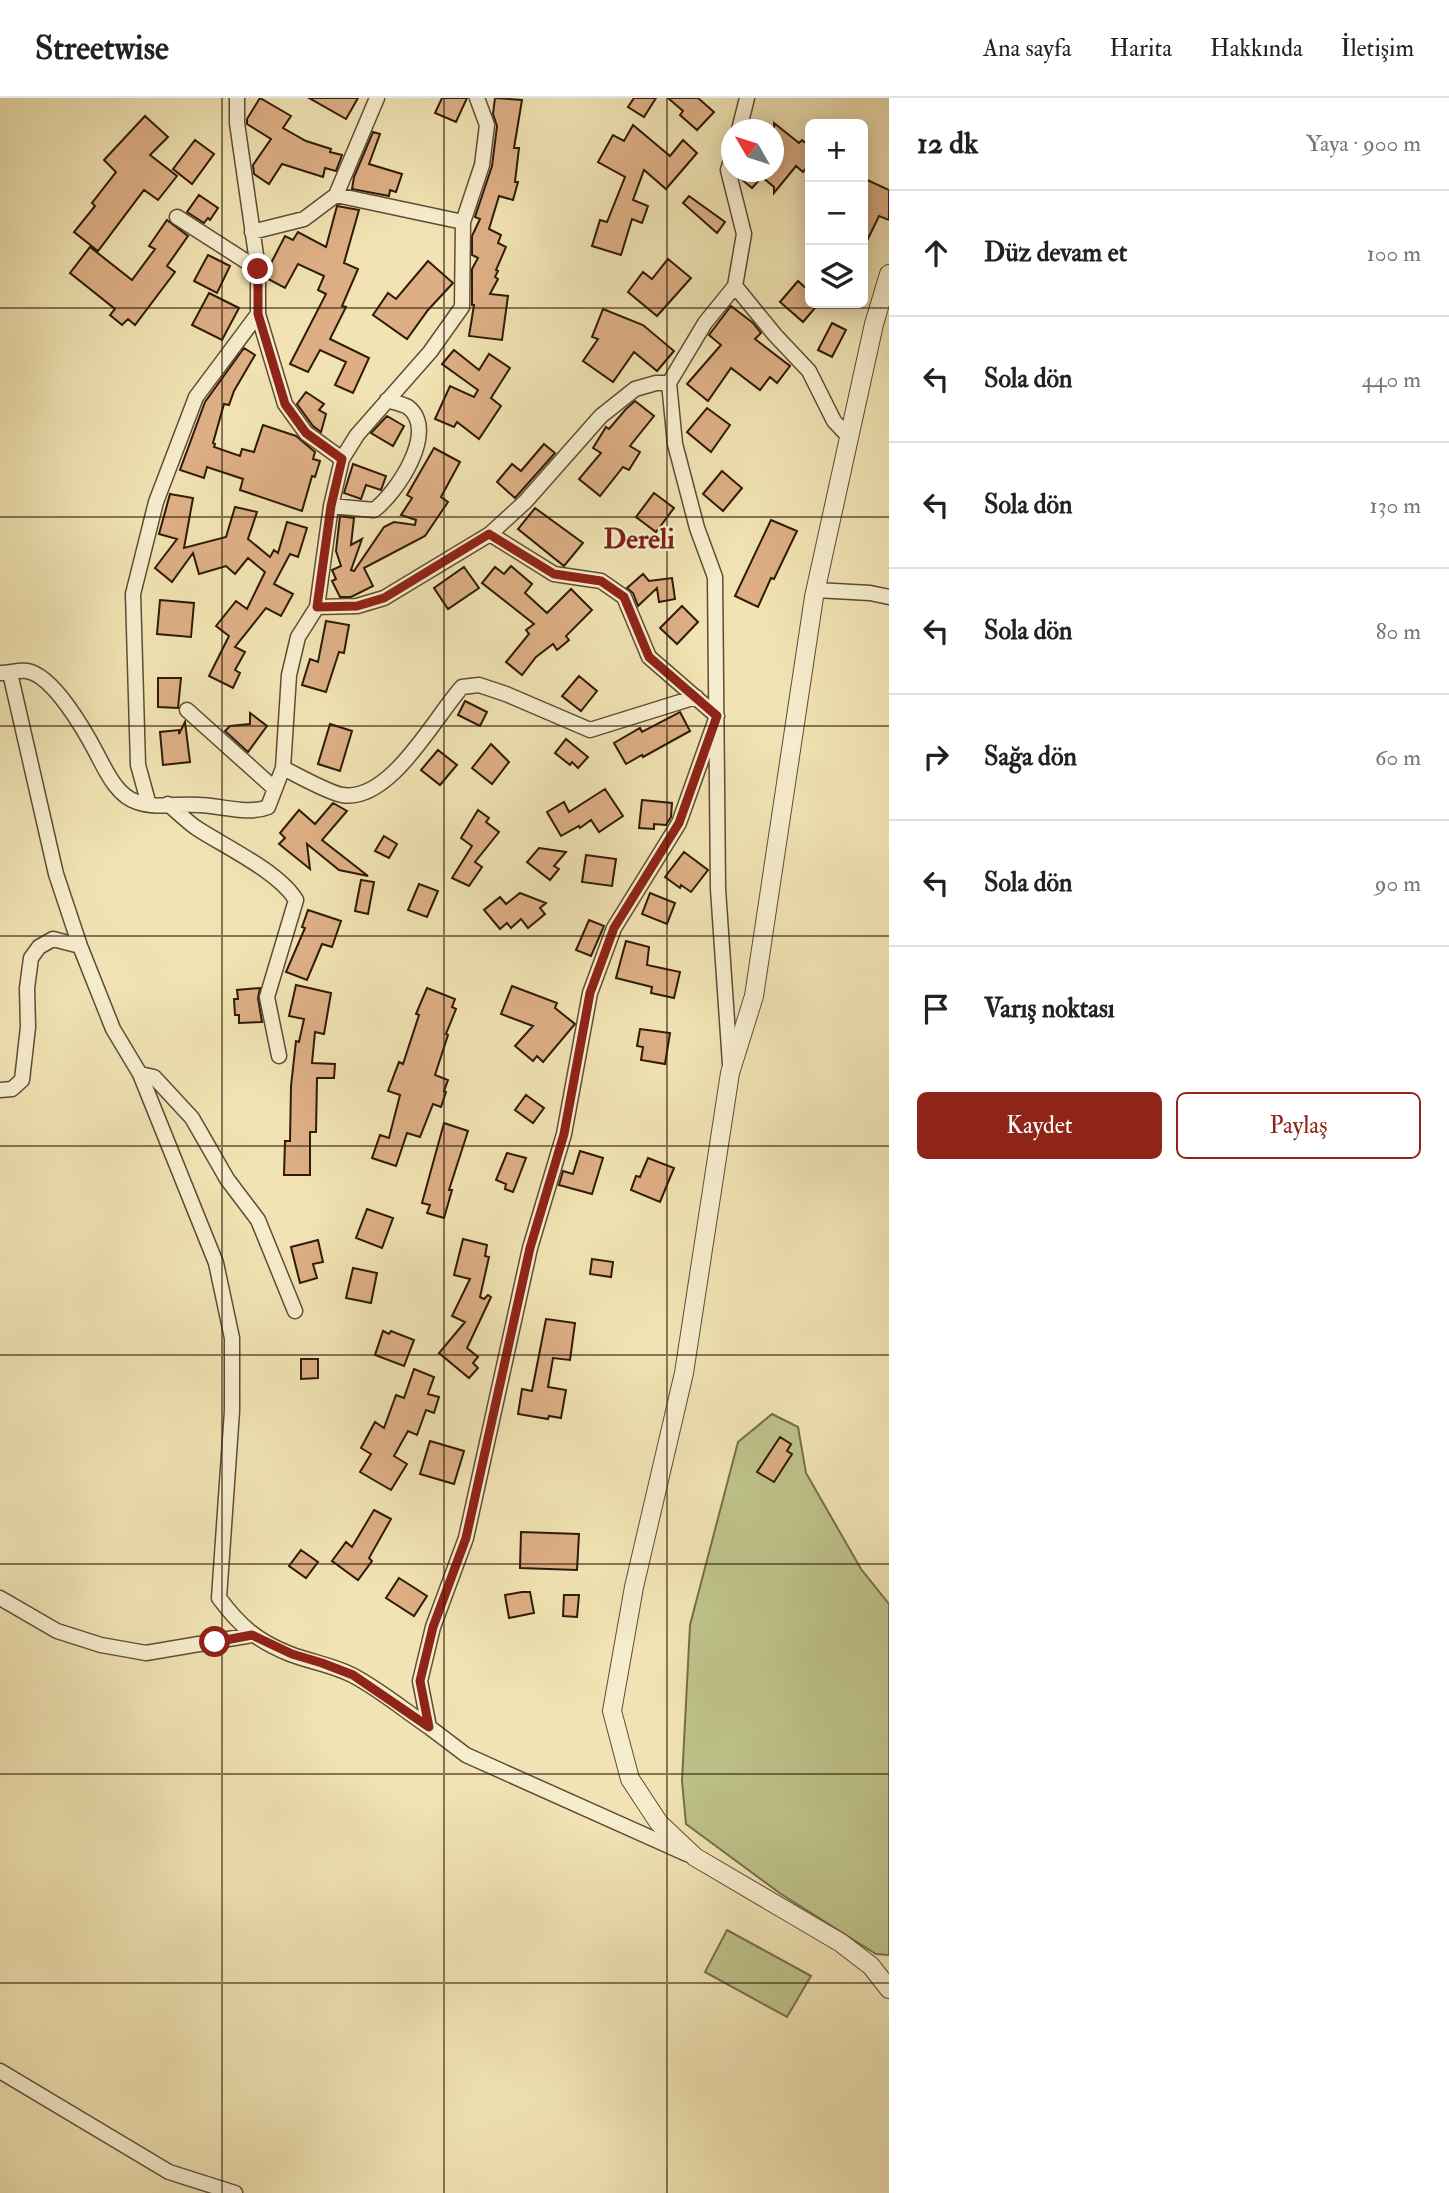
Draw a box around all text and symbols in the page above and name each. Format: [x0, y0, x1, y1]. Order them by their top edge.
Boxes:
text: Streetwise [35, 28, 169, 69]
text: Ana sayfa [983, 33, 1072, 64]
text: Harita [1110, 33, 1172, 64]
text: Hakkında [1210, 33, 1303, 64]
text: İletişim [1341, 33, 1414, 64]
north arrow [721, 119, 784, 182]
map controls [805, 119, 868, 308]
button: + [805, 119, 868, 182]
text: 12 dk [917, 125, 978, 162]
text: Yaya · 900 m [1306, 129, 1421, 158]
button: − [805, 182, 868, 245]
icon: ahead [917, 234, 955, 272]
text: Düz devam et [984, 237, 1127, 269]
text: 100 m [1367, 239, 1421, 268]
button: layers [805, 245, 868, 308]
route end [242, 253, 273, 284]
icon: left [917, 360, 955, 398]
text: Sola dön [984, 363, 1072, 395]
text: 440 m [1362, 365, 1421, 394]
icon: left [917, 486, 955, 524]
text: Sola dön [984, 489, 1072, 521]
text: 130 m [1369, 491, 1421, 520]
district label: Dereli [603, 522, 675, 557]
icon: left [917, 612, 955, 650]
text: Sola dön [984, 615, 1072, 647]
text: 80 m [1376, 617, 1421, 646]
icon: right [917, 738, 955, 776]
text: Sağa dön [984, 741, 1077, 773]
text: 60 m [1375, 743, 1421, 772]
icon: left [917, 864, 955, 902]
text: Sola dön [984, 867, 1072, 899]
text: 90 m [1375, 869, 1421, 898]
icon: arrive [917, 990, 955, 1028]
text: Varış noktası [984, 993, 1115, 1025]
button: Kaydet [917, 1092, 1162, 1159]
button: Paylaş [1176, 1092, 1421, 1159]
route start [199, 1626, 230, 1657]

